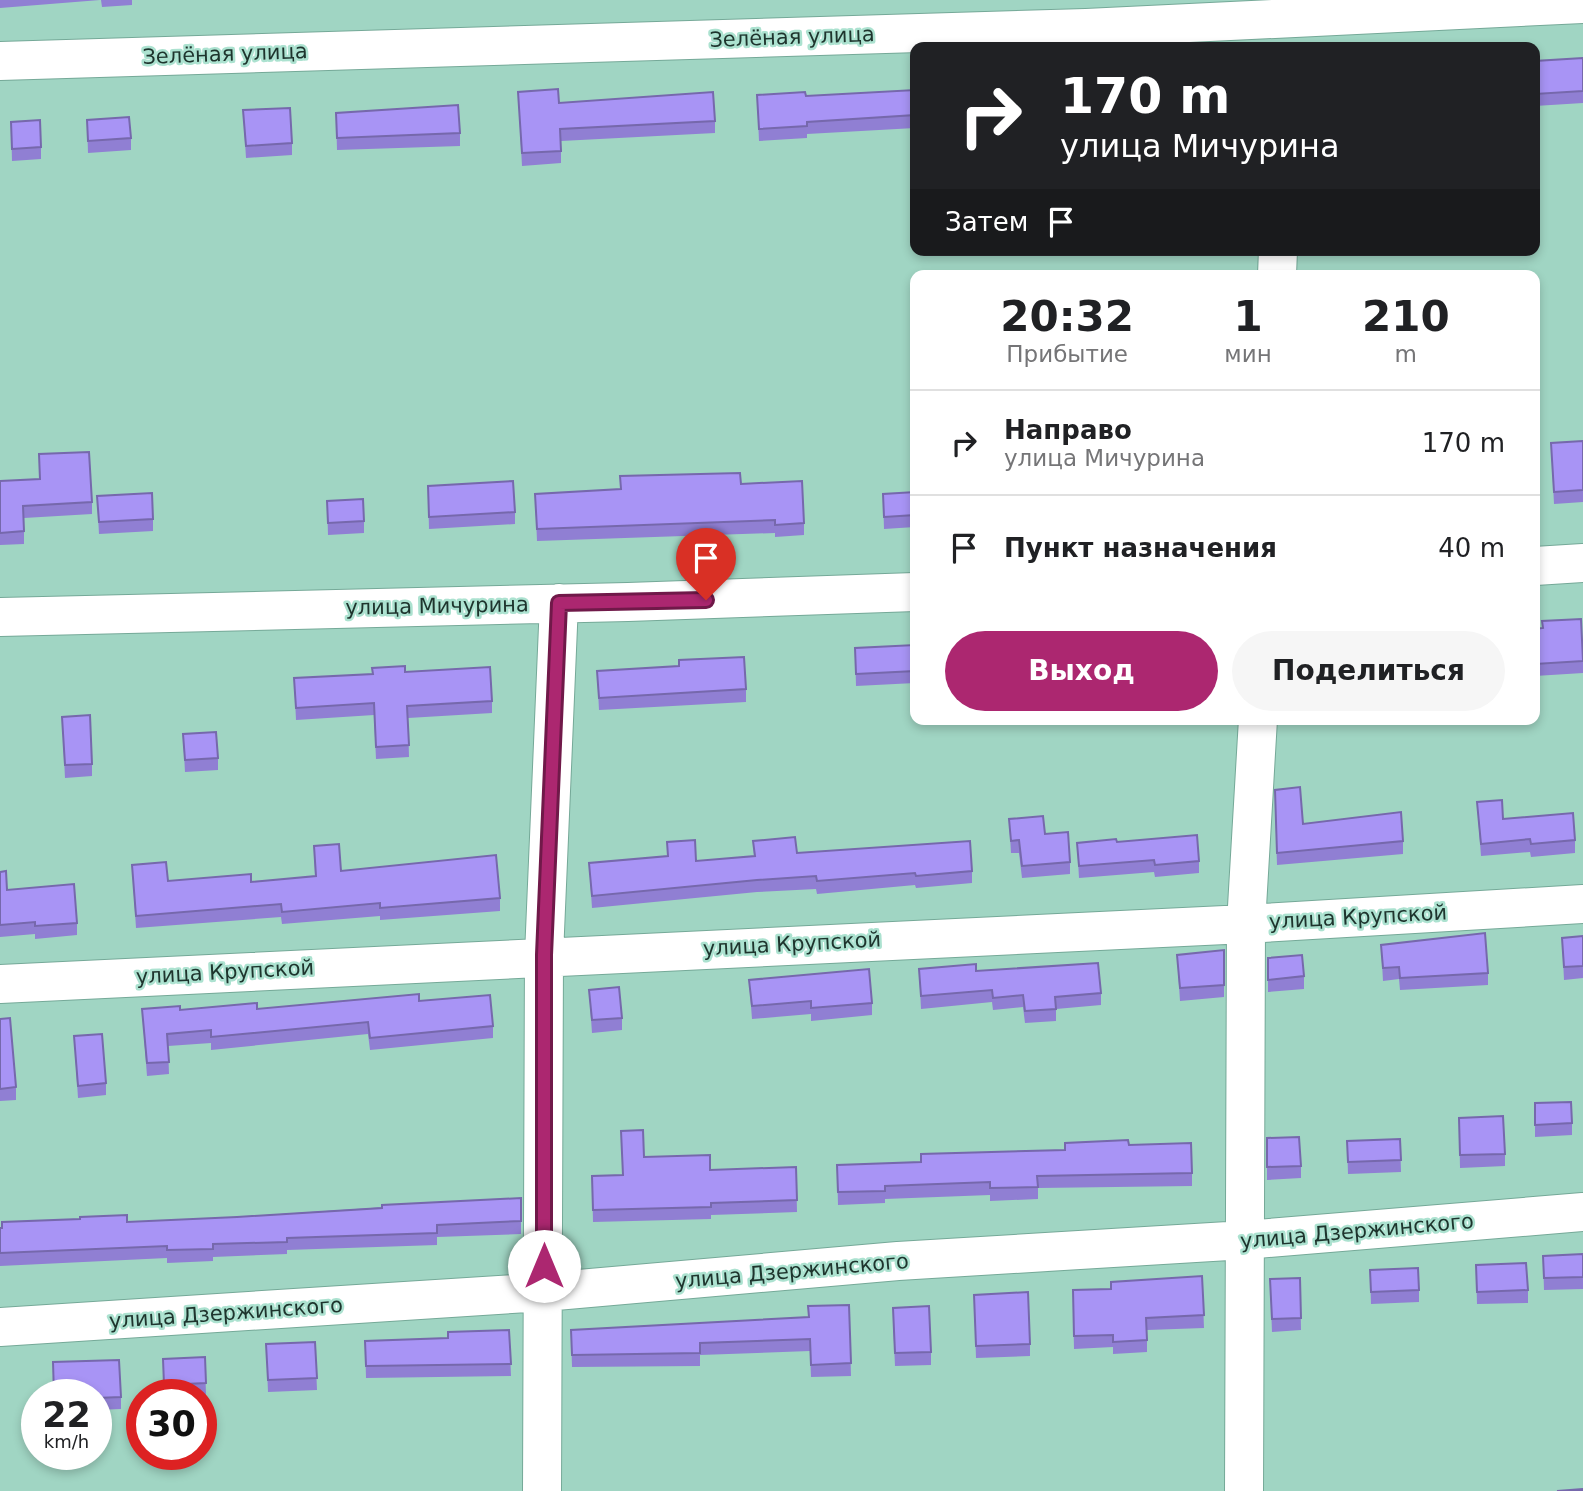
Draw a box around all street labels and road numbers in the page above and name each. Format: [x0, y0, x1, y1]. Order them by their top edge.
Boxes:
street label: Зелёная улица [709, 22, 875, 52]
street label: Зелёная улица [142, 39, 308, 69]
street label: улица Мичурина [345, 592, 529, 620]
street label: улица Крупской [1268, 900, 1448, 934]
street label: улица Крупской [702, 927, 882, 961]
street label: улица Крупской [135, 955, 315, 989]
street label: улица Дзержинского [1239, 1209, 1475, 1253]
street label: улица Дзержинского [674, 1249, 910, 1293]
street label: улица Дзержинского [108, 1293, 344, 1333]

